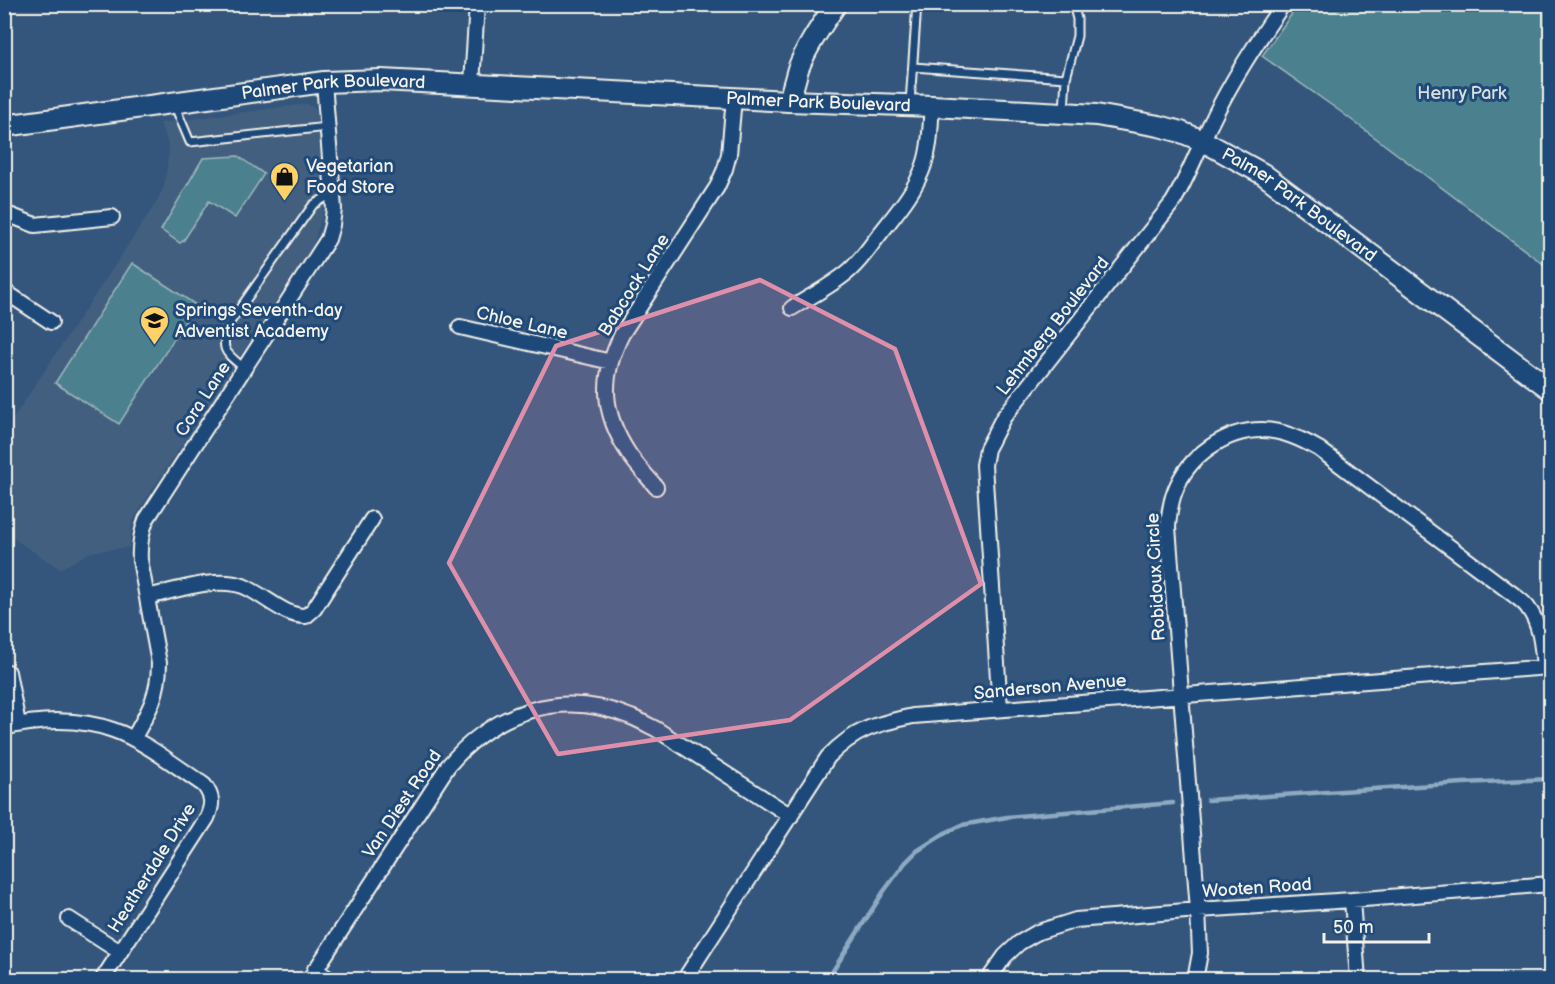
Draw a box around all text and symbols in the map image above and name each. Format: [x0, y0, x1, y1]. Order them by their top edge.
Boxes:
street label: Palmer Park Boulevard [240, 69, 426, 104]
park label: Henry Park [1417, 83, 1507, 104]
street label: Palmer Park Boulevard [726, 87, 911, 116]
street label: Palmer Park Boulevard [1218, 143, 1381, 266]
place label: Vegetarian Food Store [306, 156, 395, 198]
shop icon: Vegetarian Food Store [269, 160, 301, 202]
street label: Babcock Lane [594, 230, 674, 340]
street label: Lehmberg Boulevard [993, 253, 1113, 399]
place label: Springs Seventh-day Adventist Academy [175, 300, 343, 342]
street label: Chloe Lane [474, 302, 570, 344]
school or university icon: Springs Seventh-day Adventist Academy [138, 304, 170, 346]
street label: Cora Lane [171, 357, 235, 440]
street label: Robidoux Circle [1142, 512, 1170, 642]
street label: Sanderson Avenue [973, 670, 1128, 704]
street label: Van Diest Road [358, 746, 446, 862]
street label: Heatherdale Drive [104, 799, 200, 937]
street label: Wooten Road [1201, 874, 1313, 902]
scale bar [1324, 906, 1429, 944]
text: 50 m [1333, 917, 1374, 938]

